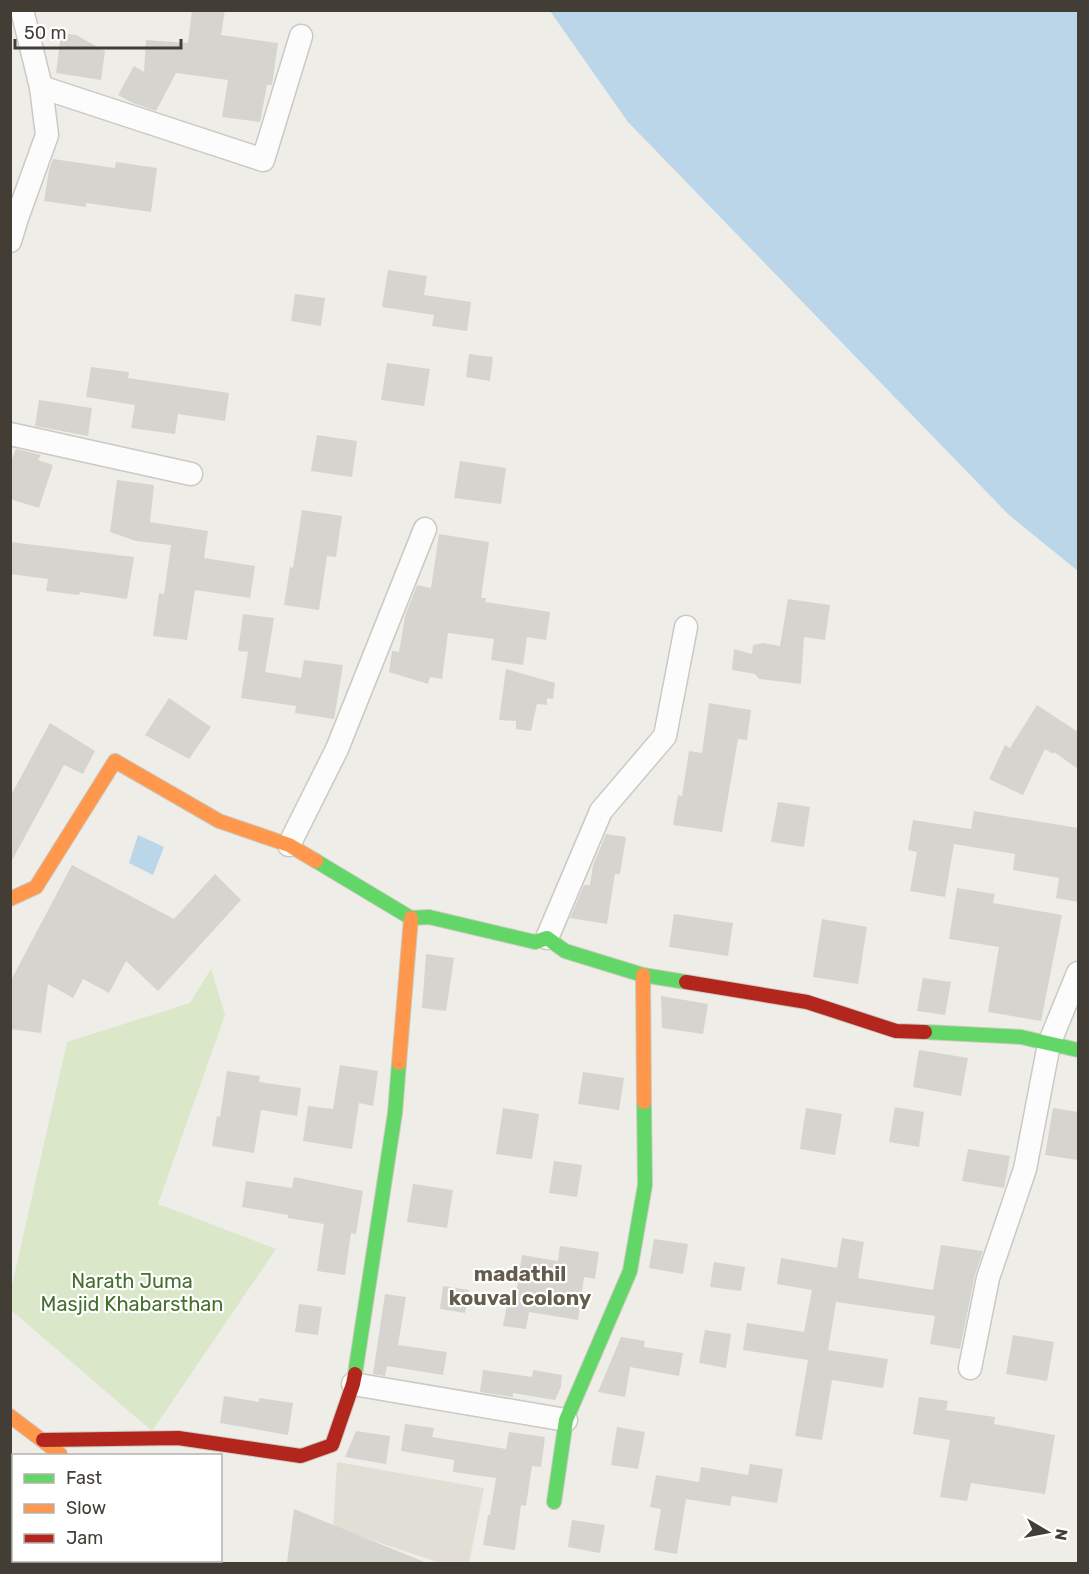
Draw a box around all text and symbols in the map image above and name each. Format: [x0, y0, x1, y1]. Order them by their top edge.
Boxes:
scale bar [15, 12, 182, 50]
text: 50 m [24, 22, 67, 44]
district label: madathil kouval colony [449, 1261, 592, 1310]
park label: Narath Juma Masjid Khabarsthan [41, 1269, 223, 1316]
legend [12, 1454, 222, 1562]
text: Fast [66, 1467, 102, 1489]
text: Slow [66, 1497, 106, 1519]
north arrow [1017, 1502, 1077, 1562]
text: Jam [66, 1527, 103, 1549]
text: N [1051, 1527, 1072, 1542]

